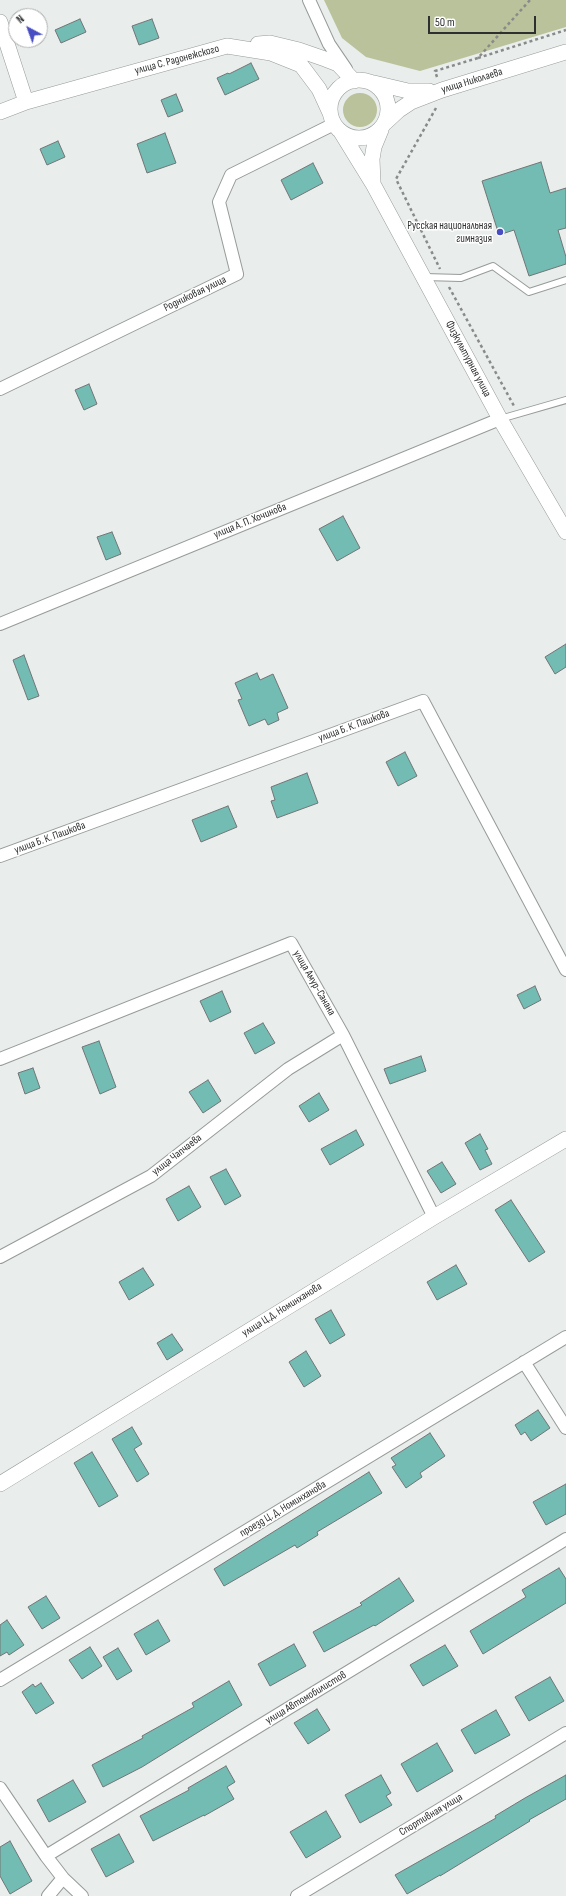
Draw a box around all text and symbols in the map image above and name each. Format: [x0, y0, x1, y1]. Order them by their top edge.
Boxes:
north arrow [8, 8, 48, 48]
scale bar [430, 8, 538, 34]
text: N [14, 12, 27, 26]
text: 50 m [435, 15, 455, 30]
street label: улица С. Радонежского [133, 42, 221, 78]
street label: улица Николаева [440, 65, 504, 97]
place label: Русская национальная гимназия [407, 219, 492, 245]
marker: Русская национальная гимназия [495, 227, 505, 237]
street label: Родниковая улица [162, 273, 228, 315]
street label: Физкультурная улица [442, 319, 494, 399]
street label: улица А. П. Хочинова [212, 500, 288, 542]
street label: улица Б. К. Пашкова [317, 707, 391, 745]
street label: улица Б. К. Пашкова [13, 819, 87, 857]
street label: улица Амур-Санана [290, 948, 338, 1018]
street label: улица Чапчаева [150, 1132, 204, 1178]
street label: улица Ц.Д. Номинханова [240, 1280, 324, 1340]
street label: проезд Ц. Д. Номинханова [237, 1478, 329, 1540]
street label: улица Автомобилистов [263, 1669, 349, 1727]
street label: Спортивная улица [397, 1791, 465, 1839]

